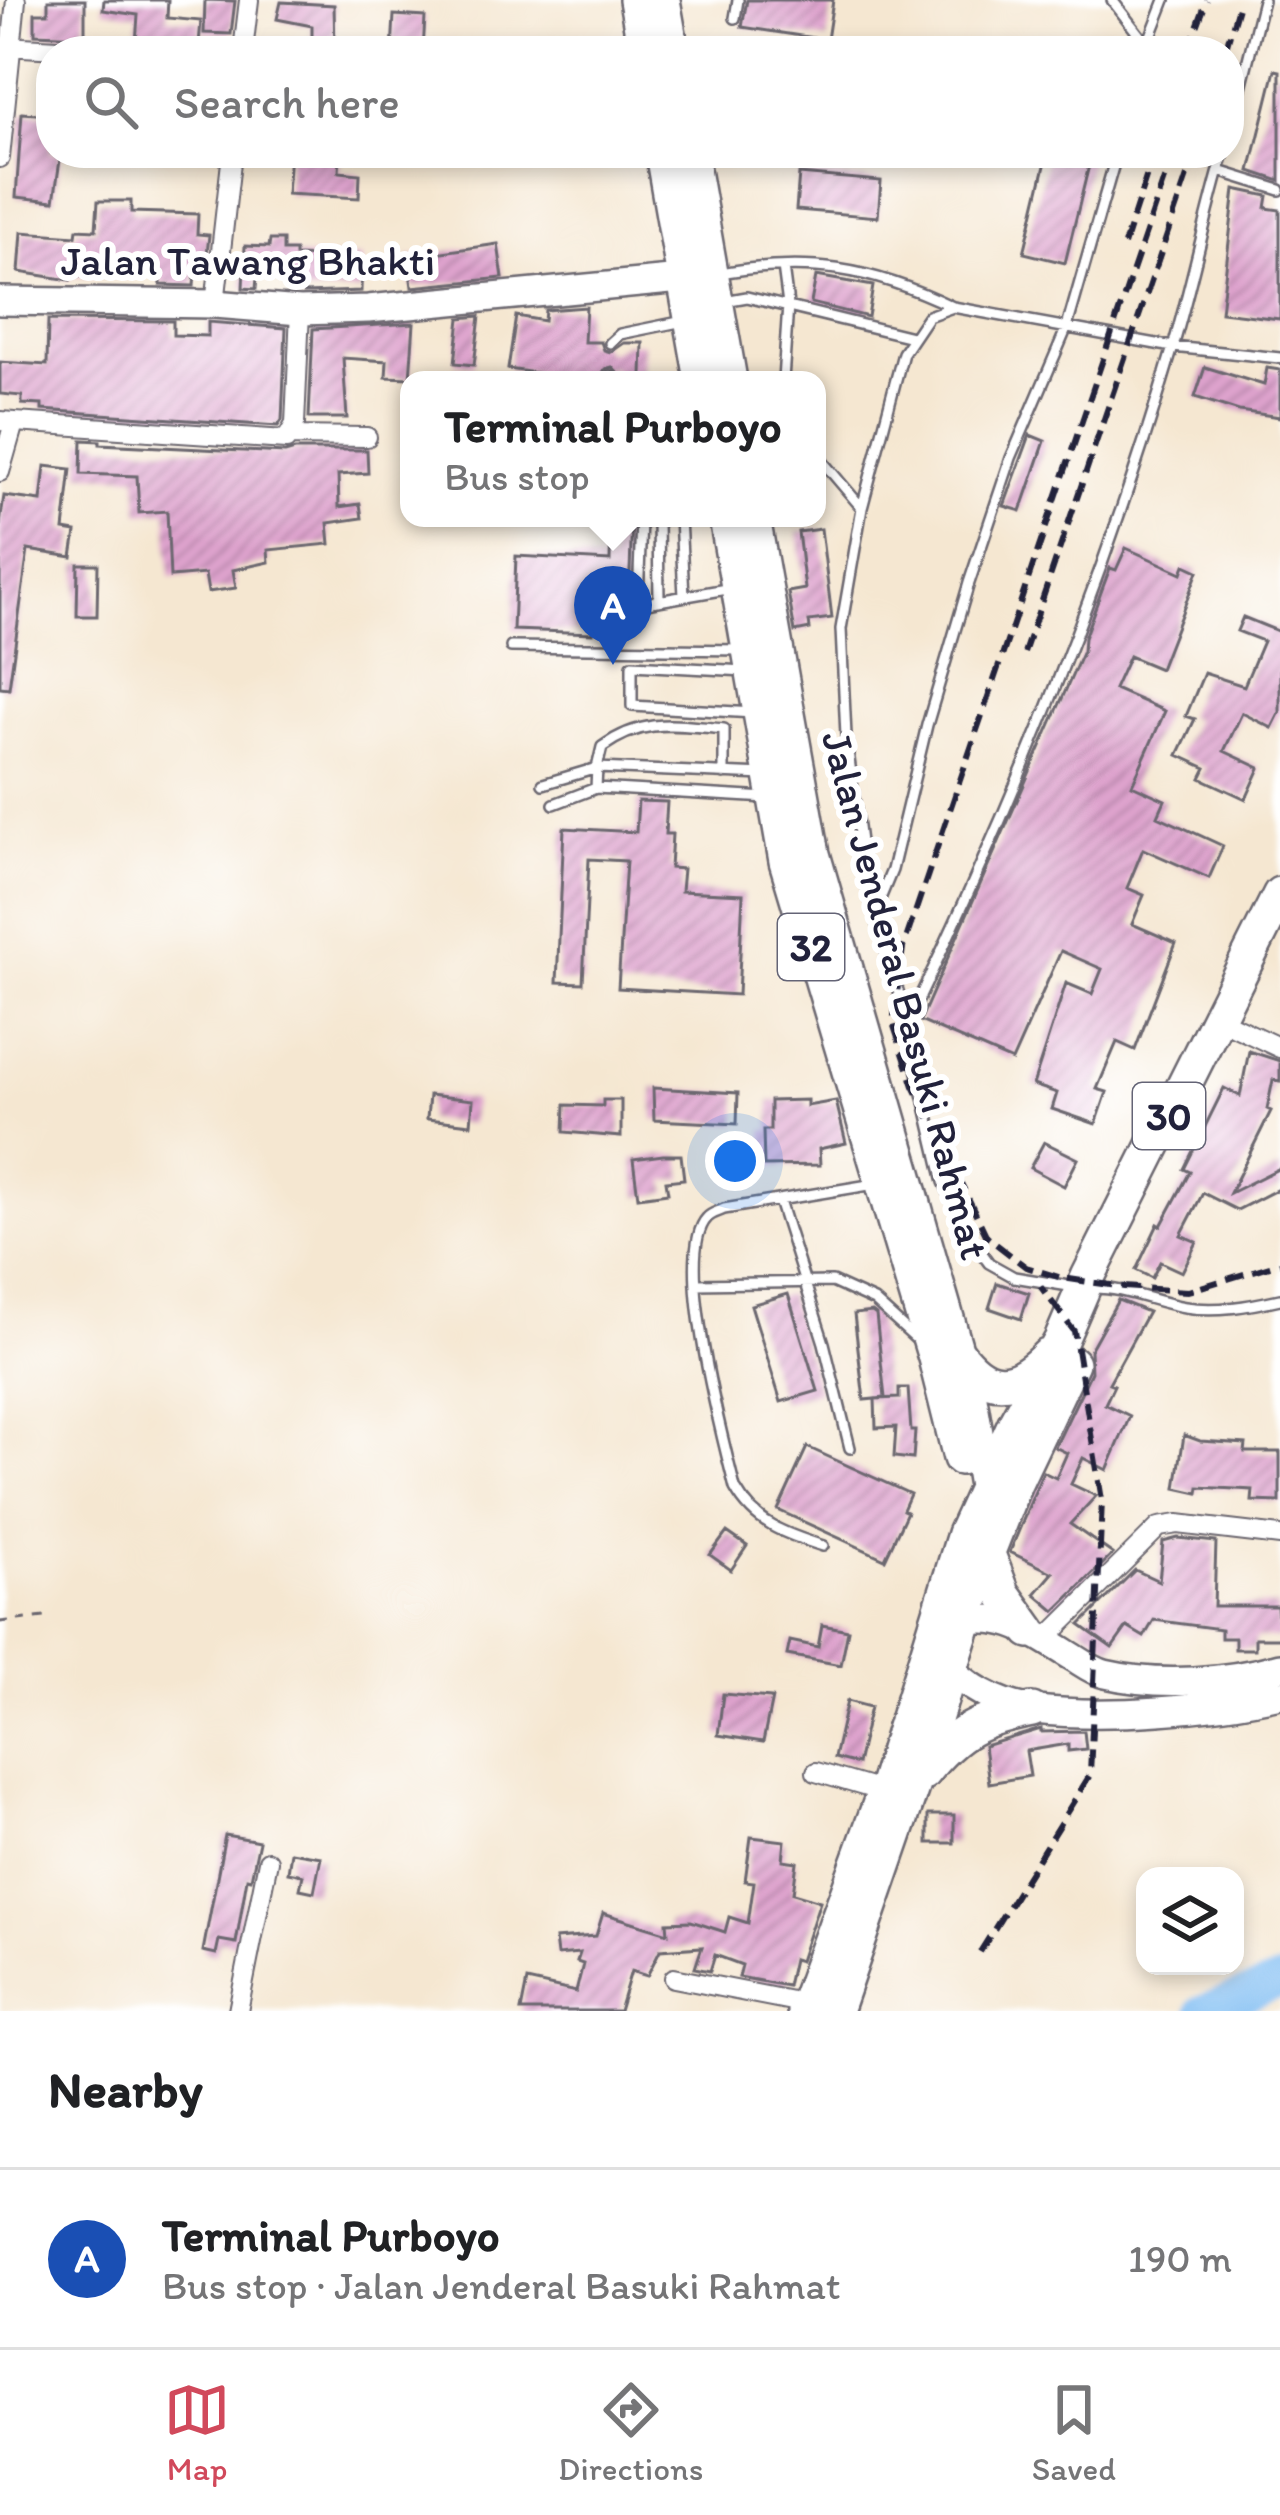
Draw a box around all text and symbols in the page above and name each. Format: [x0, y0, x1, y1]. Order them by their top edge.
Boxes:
search box [36, 36, 1244, 168]
icon: search [78, 69, 144, 135]
text: Search here [174, 75, 400, 129]
street label: Jalan Tawang Bhakti [61, 235, 435, 286]
popup [400, 371, 826, 527]
text: Terminal Purboyo [444, 399, 782, 453]
text: Bus stop [444, 453, 590, 500]
pin: A [574, 566, 652, 665]
street label: Jalan Jenderal Basuki Rahmat [811, 725, 1001, 1265]
road number: 32 [778, 914, 844, 980]
road number: 30 [1133, 1083, 1205, 1149]
your location [705, 1131, 765, 1191]
map controls [1136, 1867, 1244, 1975]
button: layers [1136, 1867, 1244, 1975]
text: Nearby [48, 2059, 203, 2120]
text: Terminal Purboyo [162, 2208, 500, 2262]
text: A [75, 2235, 99, 2282]
text: 190 m [1128, 2235, 1232, 2282]
text: Bus stop · Jalan Jenderal Basuki Rahmat [162, 2262, 840, 2309]
tab: Map [164, 2377, 230, 2488]
tab: Directions [558, 2377, 703, 2488]
tab: Saved [1032, 2377, 1116, 2488]

